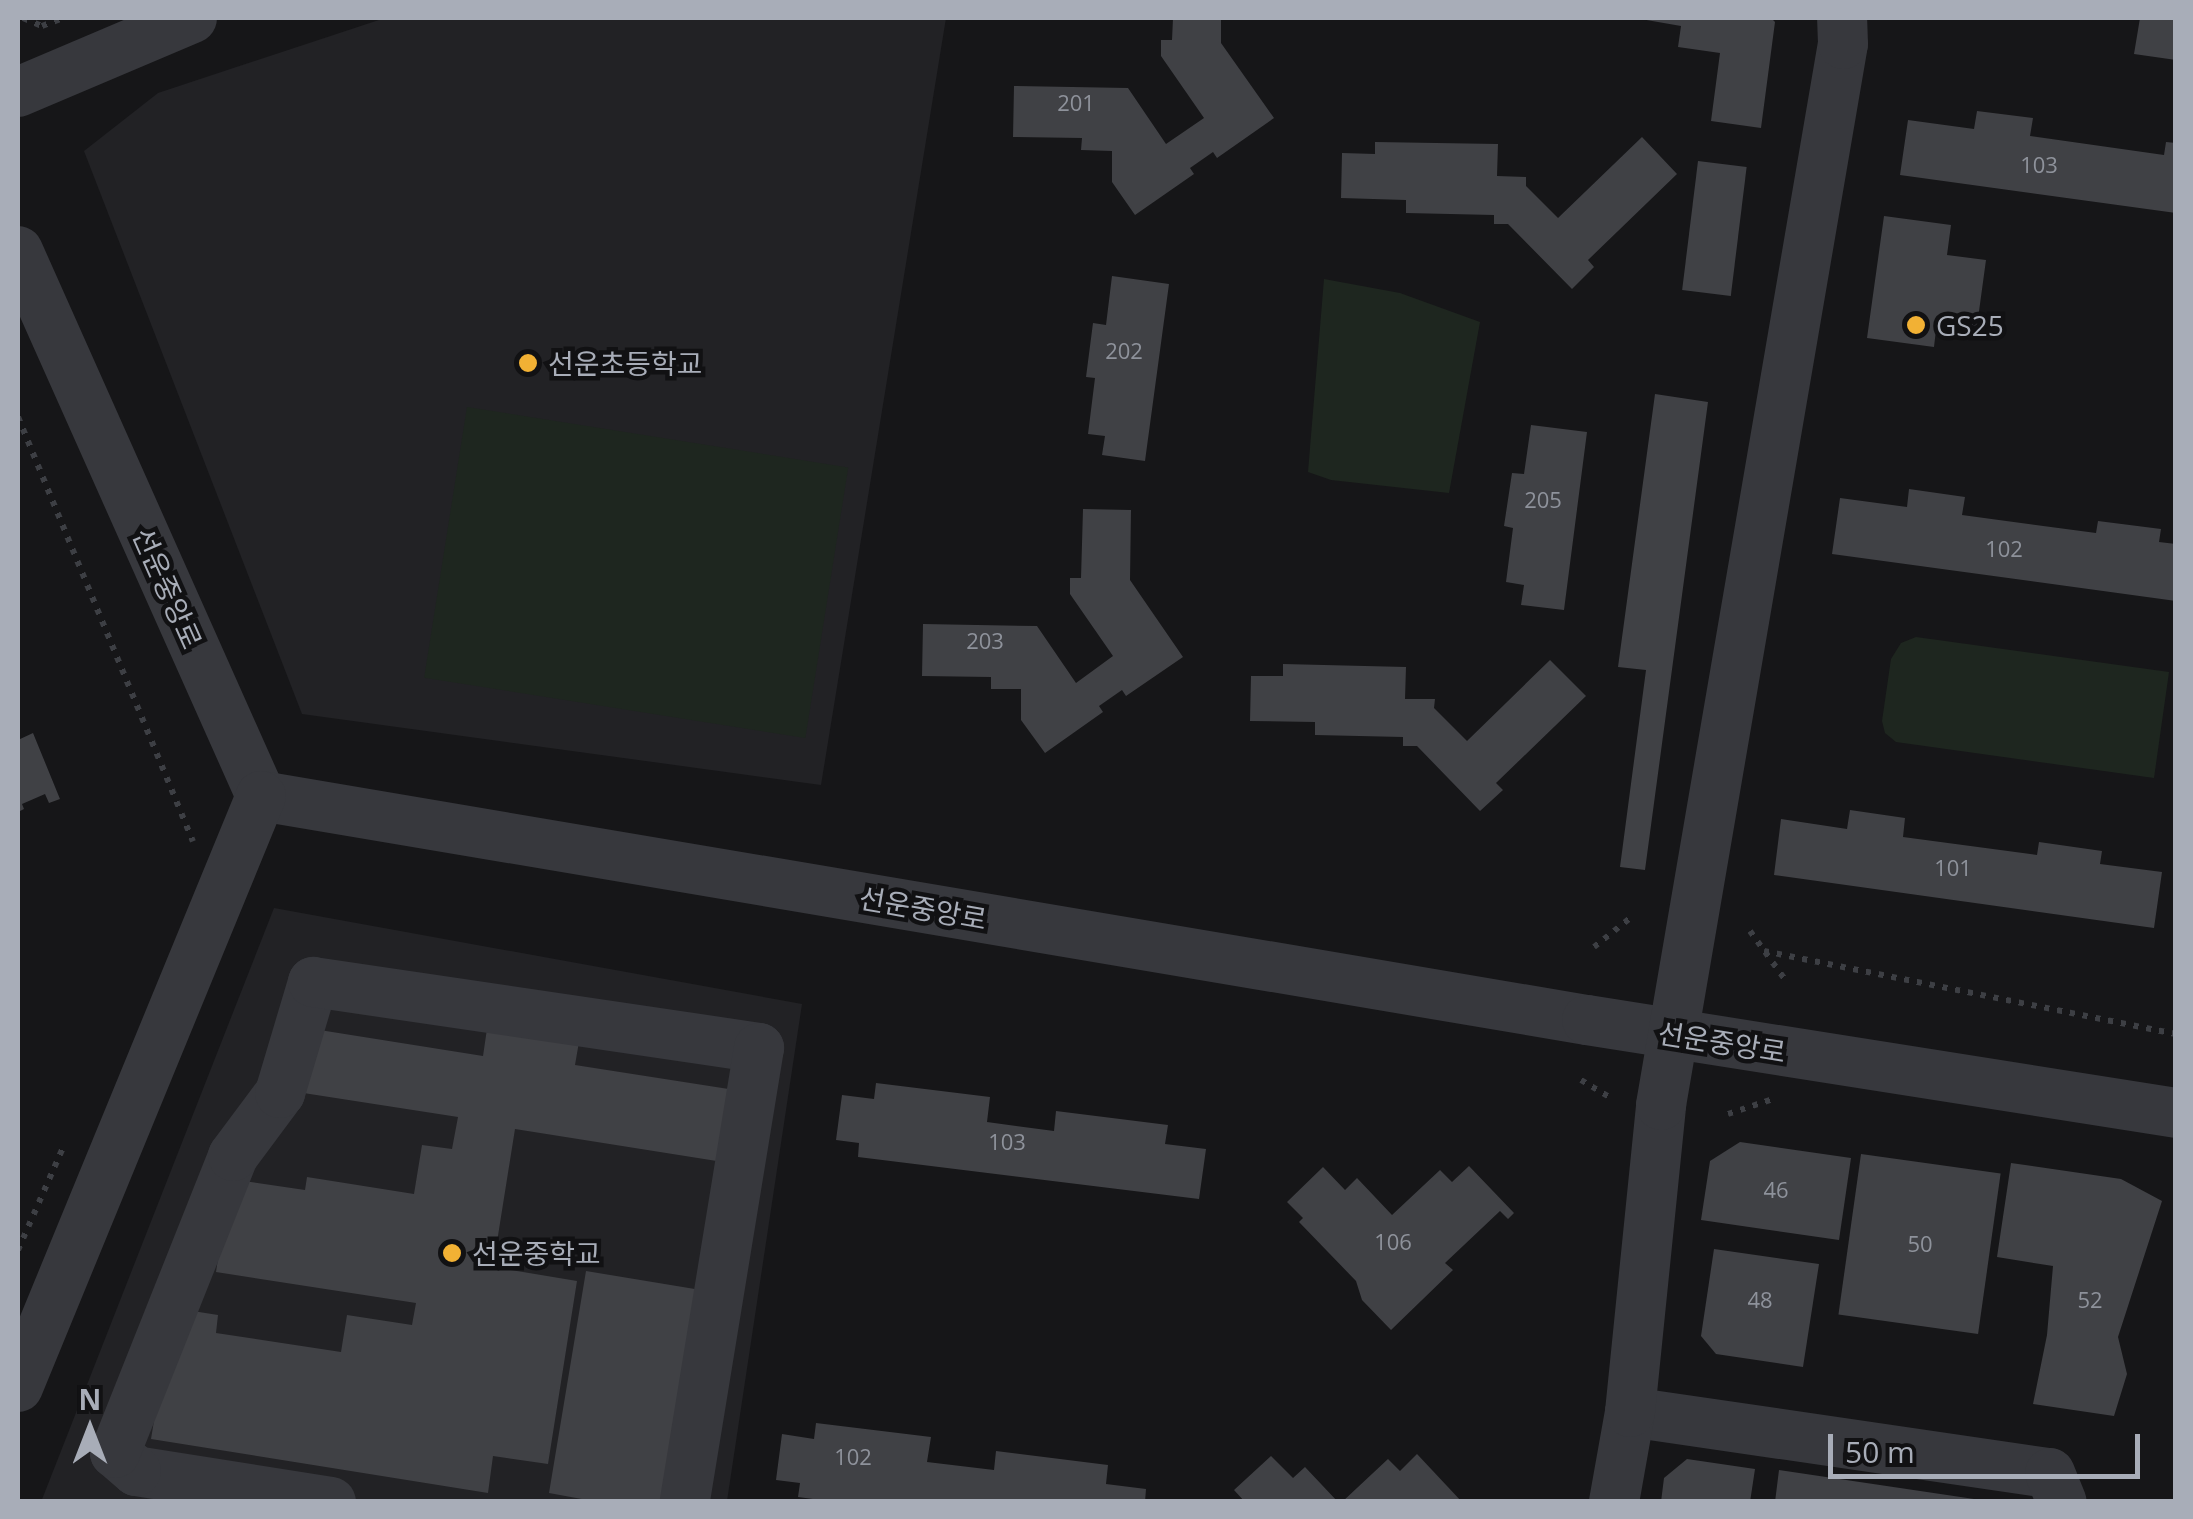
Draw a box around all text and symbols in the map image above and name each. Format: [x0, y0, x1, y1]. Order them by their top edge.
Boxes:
house number: 201 [1057, 90, 1095, 116]
house number: 103 [2020, 152, 2058, 178]
place label: GS25 [1936, 308, 2004, 342]
marker: GS25 [1905, 314, 1927, 336]
house number: 202 [1105, 338, 1143, 364]
place label: 선운초등학교 [548, 346, 703, 380]
marker: 선운초등학교 [517, 352, 539, 374]
house number: 205 [1524, 487, 1562, 513]
street label: 선운중앙로 [126, 522, 210, 654]
house number: 102 [1985, 536, 2023, 562]
house number: 203 [966, 628, 1004, 654]
house number: 101 [1934, 855, 1972, 881]
street label: 선운중앙로 [857, 880, 989, 936]
street label: 선운중앙로 [1656, 1015, 1788, 1069]
house number: 103 [988, 1129, 1026, 1155]
house number: 46 [1763, 1177, 1789, 1203]
house number: 106 [1374, 1229, 1412, 1255]
house number: 50 [1907, 1231, 1933, 1257]
place label: 선운중학교 [472, 1236, 601, 1270]
marker: 선운중학교 [441, 1242, 463, 1264]
house number: 48 [1747, 1287, 1773, 1313]
house number: 52 [2077, 1287, 2103, 1313]
north arrow [40, 1379, 140, 1479]
text: N [79, 1380, 101, 1418]
scale bar [1833, 1414, 2146, 1476]
text: 50 m [1845, 1431, 1915, 1472]
house number: 102 [834, 1444, 872, 1470]

